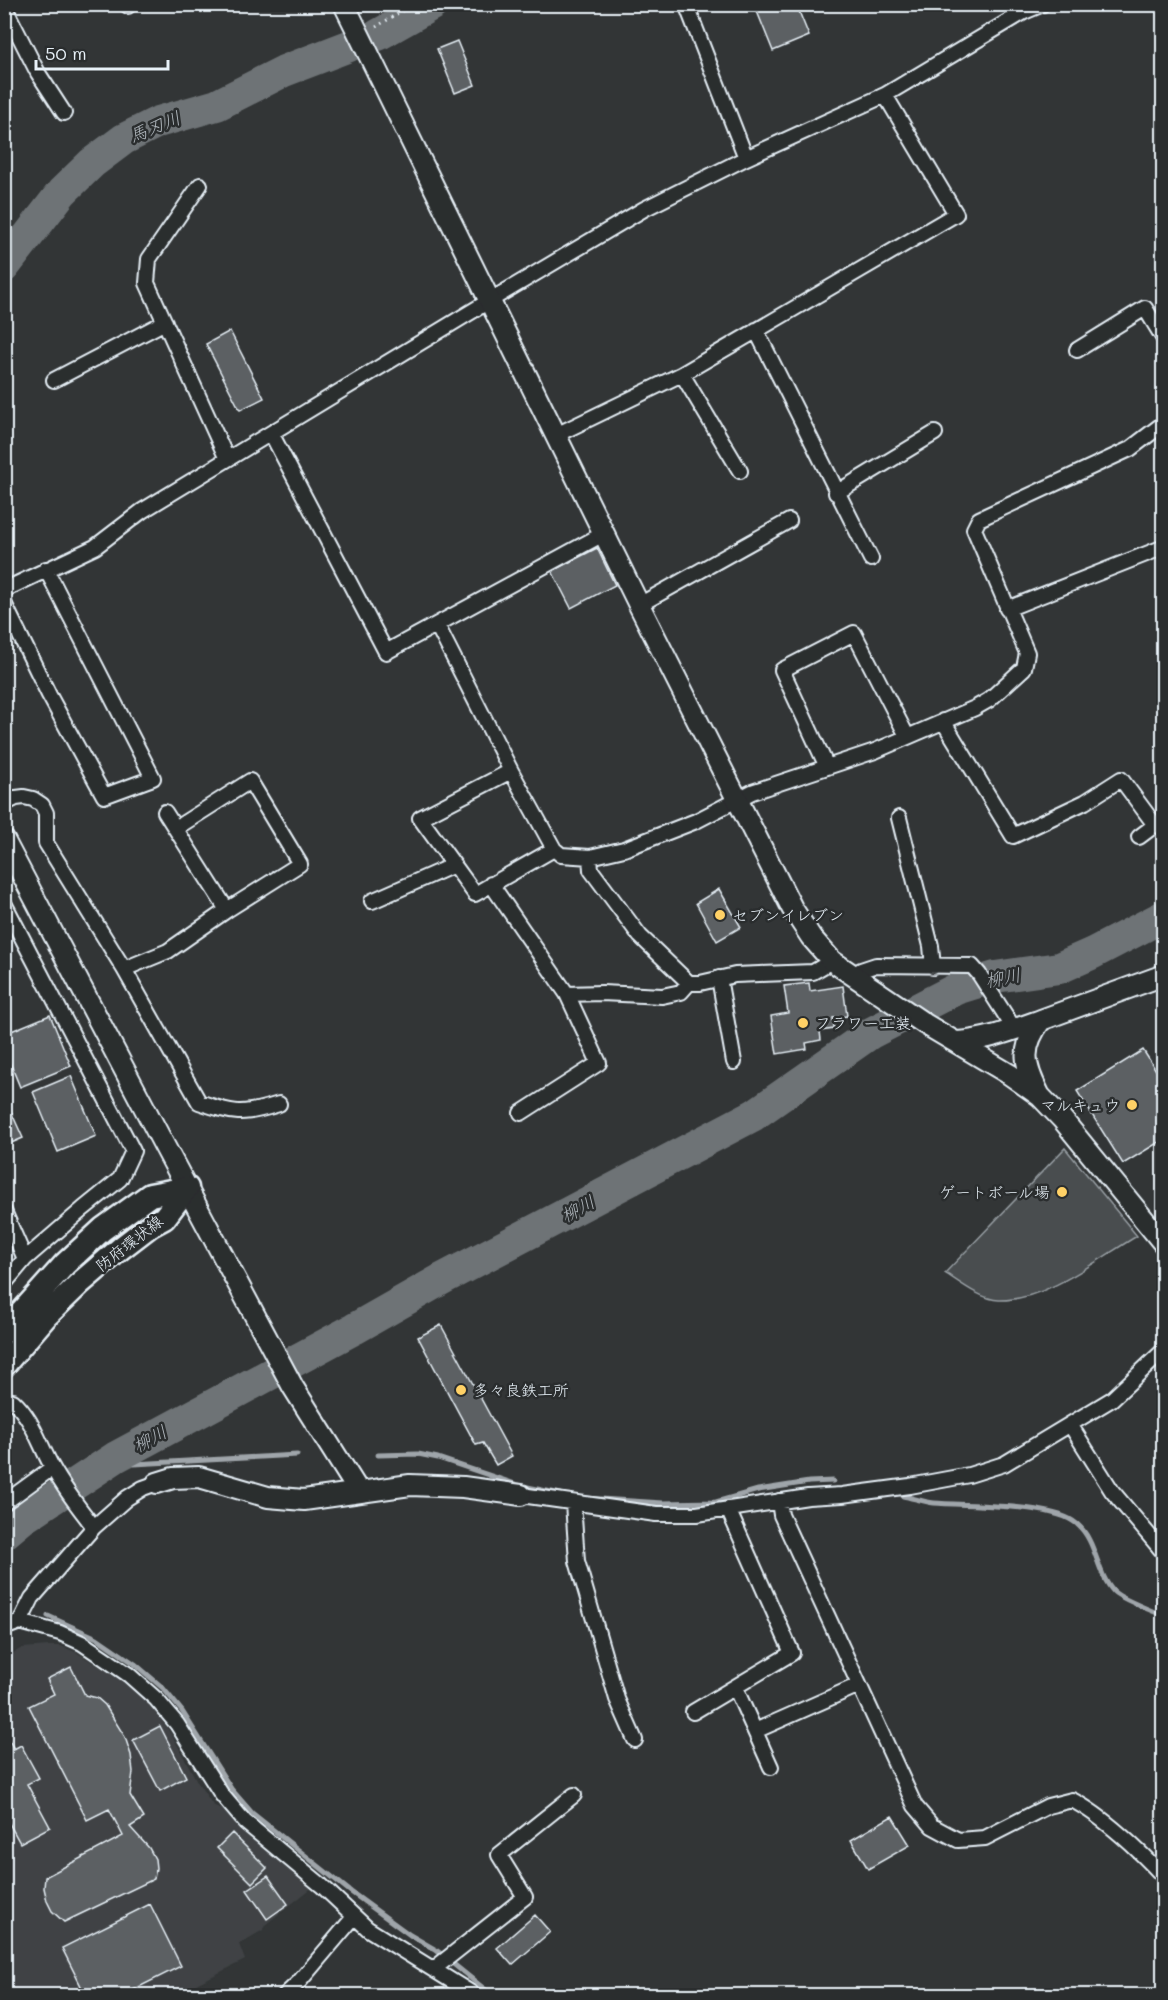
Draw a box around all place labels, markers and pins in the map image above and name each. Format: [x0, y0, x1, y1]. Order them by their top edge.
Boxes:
place label: セブンイレブン [732, 904, 844, 925]
marker: セブンイレブン [713, 908, 727, 922]
place label: フラワー工装 [815, 1012, 911, 1033]
marker: フラワー工装 [796, 1016, 810, 1030]
place label: マルキュウ [1040, 1094, 1120, 1115]
marker: マルキュウ [1125, 1098, 1139, 1112]
place label: ゲートボール場 [939, 1181, 1050, 1202]
marker: ゲートボール場 [1055, 1185, 1069, 1199]
place label: 多々良鉄工所 [473, 1379, 569, 1400]
marker: 多々良鉄工所 [454, 1383, 468, 1397]

